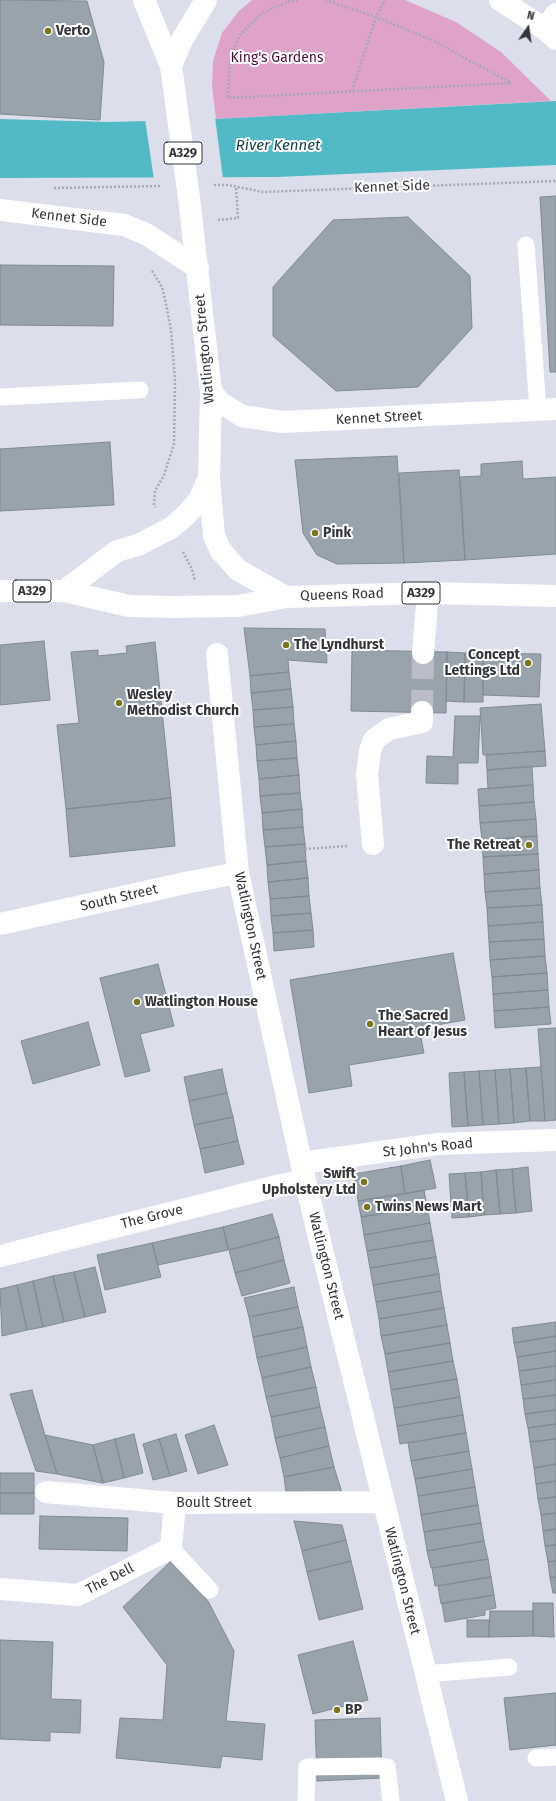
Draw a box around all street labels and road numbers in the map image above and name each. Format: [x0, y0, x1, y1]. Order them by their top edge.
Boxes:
road number: A329 [164, 142, 202, 164]
street label: Kennet Side [354, 177, 430, 197]
street label: Kennet Side [30, 205, 108, 231]
street label: Watlington Street [192, 293, 218, 405]
street label: Kennet Street [335, 407, 423, 429]
road number: A329 [13, 580, 51, 602]
road number: A329 [402, 582, 440, 604]
street label: Queens Road [300, 585, 384, 605]
street label: Watlington Street [230, 870, 270, 982]
street label: South Street [79, 881, 159, 915]
street label: St John's Road [382, 1135, 474, 1161]
street label: The Grove [119, 1201, 185, 1233]
street label: Watlington Street [305, 1211, 347, 1321]
street label: Boult Street [176, 1495, 252, 1511]
street label: Watlington Street [381, 1526, 423, 1636]
street label: The Dell [83, 1560, 137, 1598]

